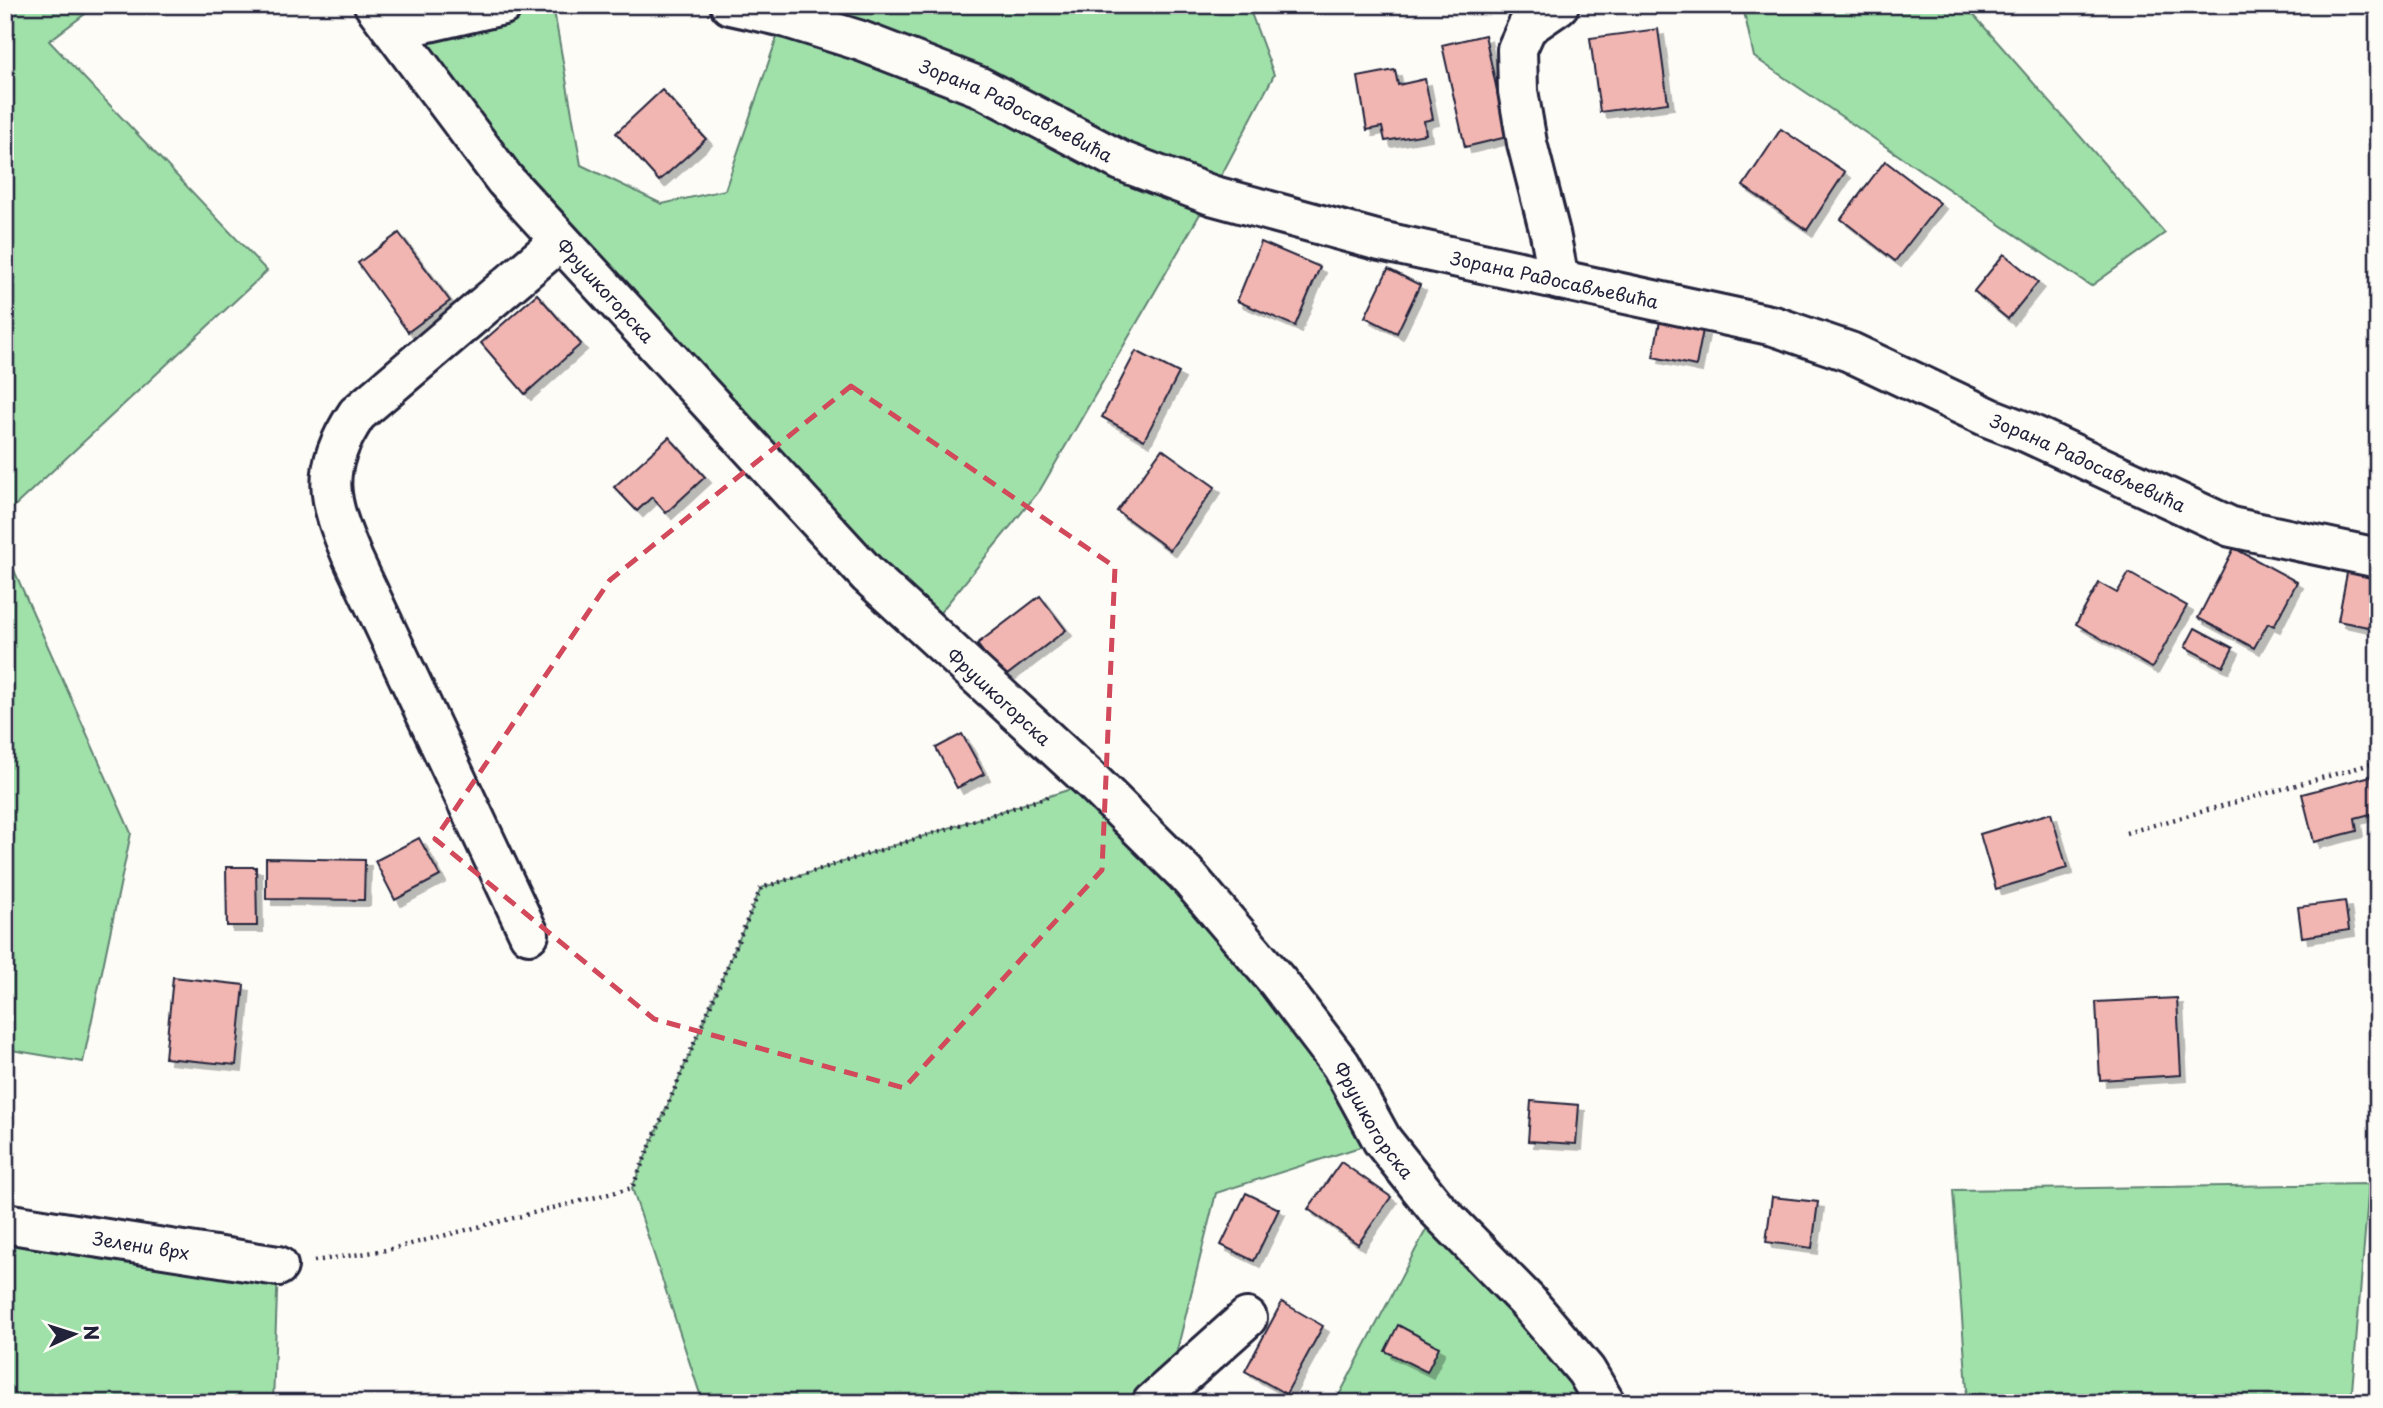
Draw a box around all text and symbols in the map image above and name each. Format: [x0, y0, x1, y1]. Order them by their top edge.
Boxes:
street label: Зорана Радосављевића [915, 51, 1118, 168]
street label: Фрушкогорска [551, 232, 662, 349]
street label: Зорана Радосављевића [1447, 243, 1662, 314]
street label: Зорана Радосављевића [1986, 406, 2191, 518]
street label: Фрушкогорска [941, 641, 1058, 752]
street label: Фрушкогорска [1328, 1056, 1421, 1185]
street label: Зелени врх [91, 1224, 192, 1265]
north arrow [38, 1300, 108, 1370]
text: N [77, 1324, 106, 1341]

